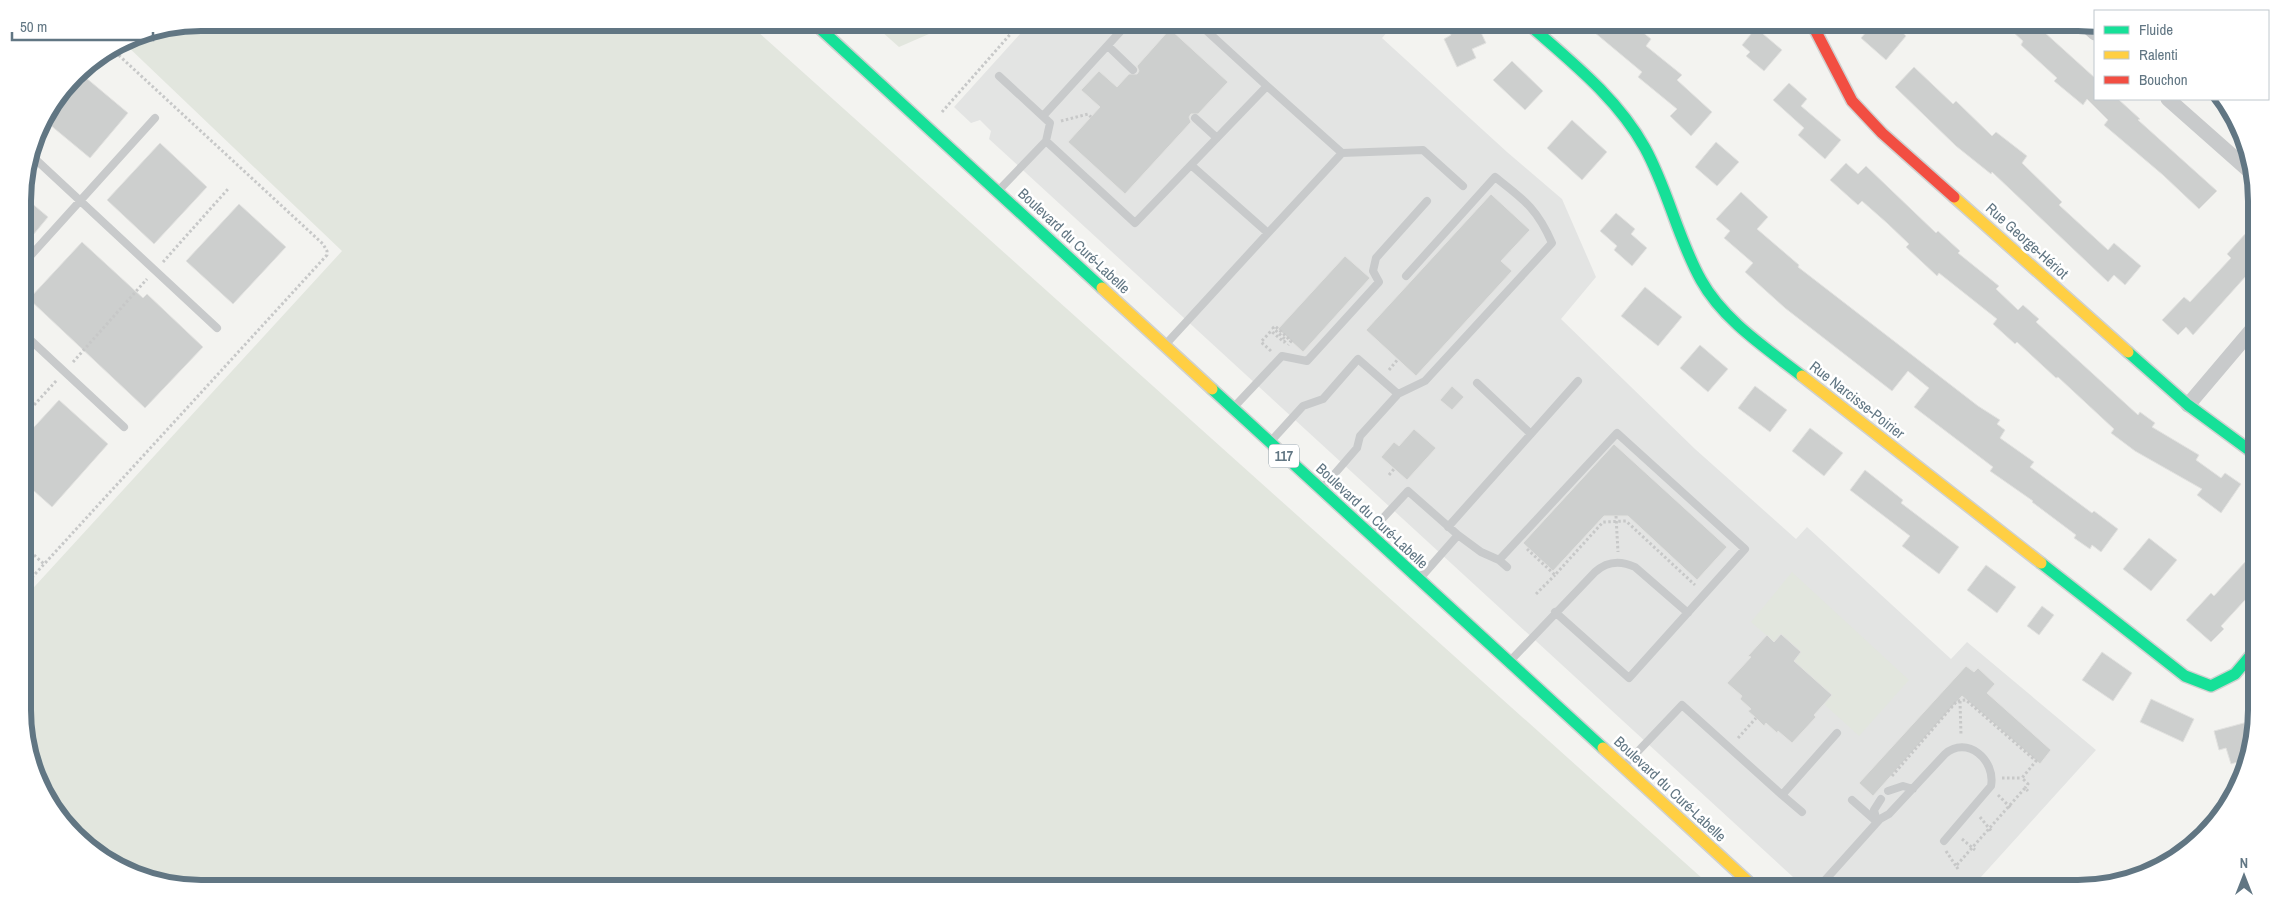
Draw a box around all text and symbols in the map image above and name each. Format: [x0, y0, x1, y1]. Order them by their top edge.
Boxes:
scale bar [12, 10, 154, 42]
legend [2094, 10, 2269, 100]
text: 50 m [20, 16, 47, 37]
text: Fluide [2139, 19, 2173, 40]
text: Ralenti [2139, 44, 2178, 65]
text: Bouchon [2139, 69, 2188, 90]
street label: Boulevard du Curé-Labelle [1014, 183, 1135, 298]
street label: Rue George-Hériot [1981, 198, 2074, 284]
street label: Rue Narcisse-Poirier [1805, 356, 1909, 443]
road number: 117 [1269, 444, 1299, 468]
street label: Boulevard du Curé-Labelle [1312, 458, 1433, 573]
street label: Boulevard du Curé-Labelle [1610, 731, 1731, 846]
north arrow [2219, 851, 2269, 901]
text: N [2240, 854, 2248, 872]

